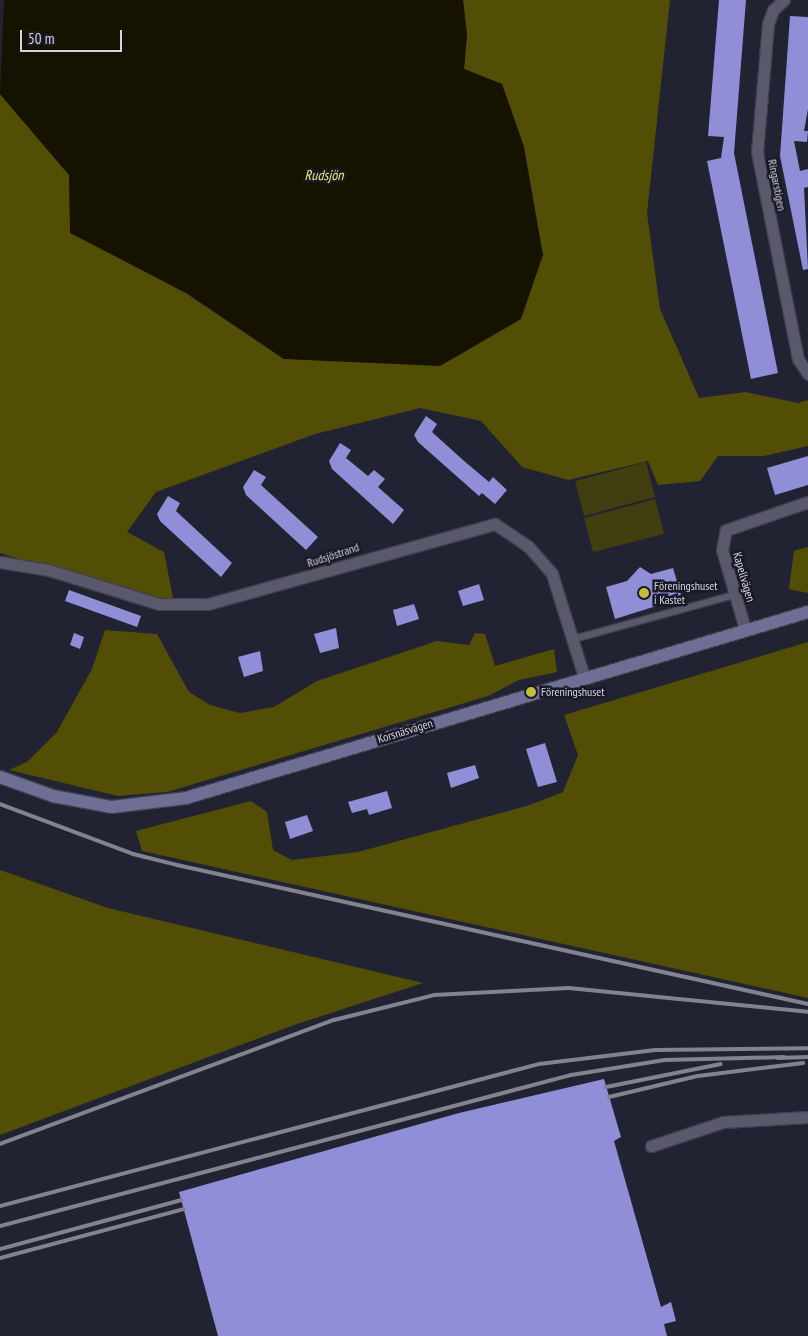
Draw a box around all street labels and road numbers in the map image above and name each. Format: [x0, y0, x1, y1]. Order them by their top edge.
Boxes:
street label: Ringarstigen [765, 158, 789, 212]
street label: Rudsjöstrand [305, 540, 361, 570]
street label: Kapellvägen [730, 550, 758, 604]
street label: Korsnäsvägen [376, 716, 434, 746]

